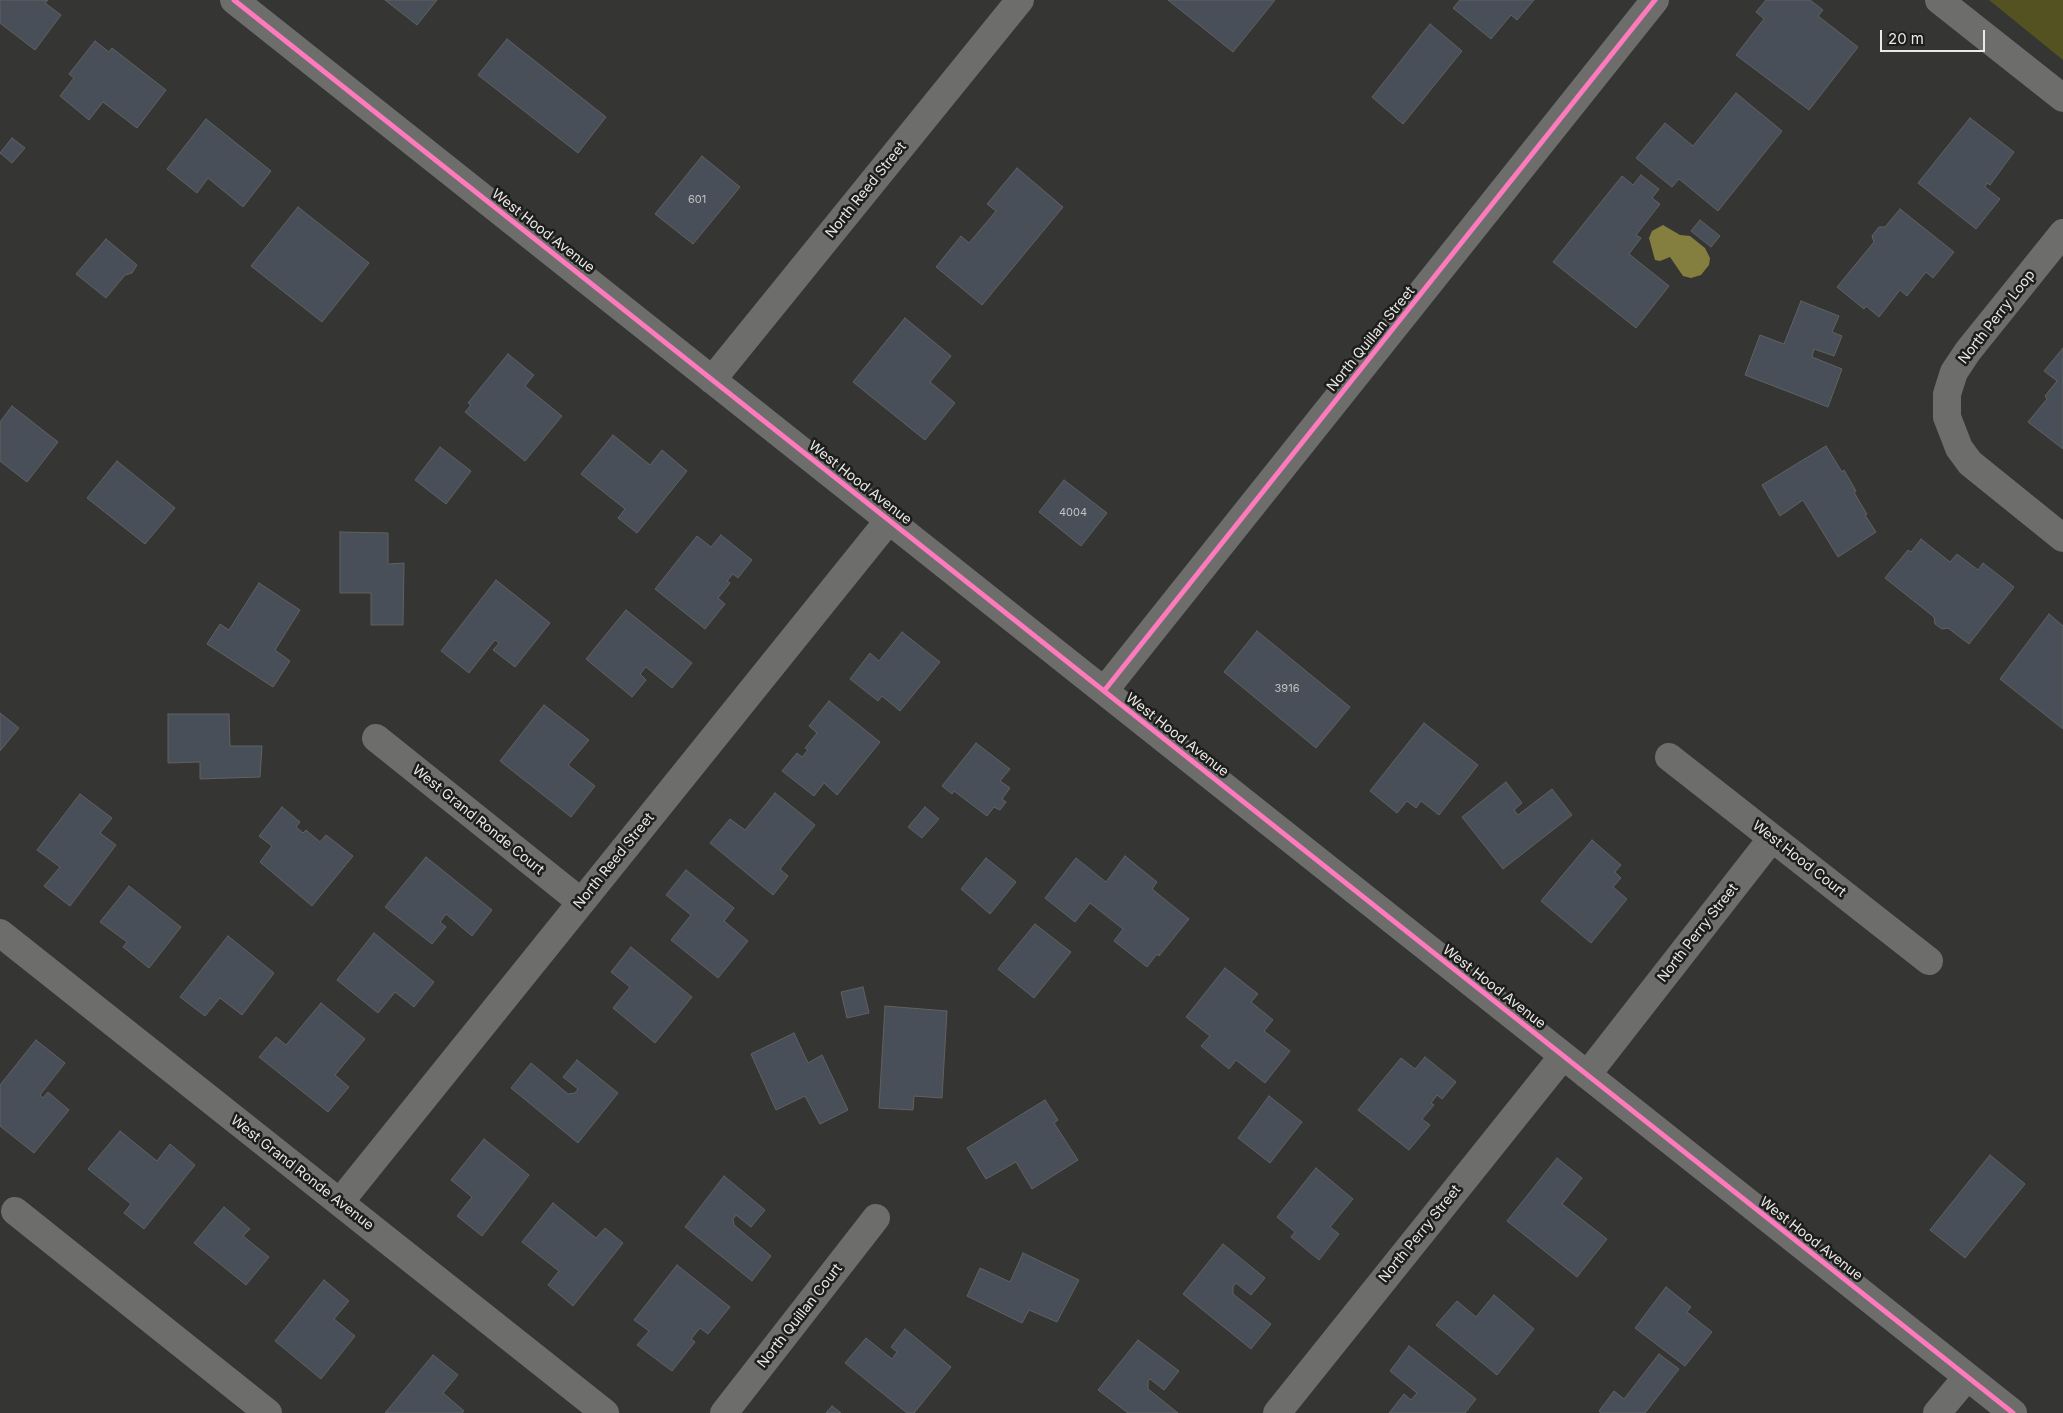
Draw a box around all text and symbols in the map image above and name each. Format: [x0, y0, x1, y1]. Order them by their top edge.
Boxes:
scale bar [1883, 20, 1988, 52]
text: 20 m [1888, 29, 1924, 48]
street label: North Reed Street [822, 139, 910, 241]
street label: West Hood Avenue [488, 186, 598, 276]
house number: 601 [688, 193, 706, 207]
street label: North Perry Loop [1955, 267, 2039, 367]
street label: North Quillan Street [1324, 283, 1418, 395]
street label: West Hood Avenue [805, 438, 915, 528]
house number: 4004 [1059, 506, 1087, 520]
house number: 3916 [1275, 682, 1299, 696]
street label: West Hood Avenue [1122, 690, 1232, 780]
street label: West Grand Ronde Court [409, 762, 547, 878]
street label: North Reed Street [570, 810, 658, 912]
street label: West Hood Court [1749, 817, 1849, 901]
street label: North Perry Street [1654, 880, 1742, 986]
street label: West Hood Avenue [1439, 942, 1549, 1032]
street label: West Grand Ronde Avenue [227, 1112, 377, 1234]
street label: North Perry Street [1376, 1182, 1464, 1286]
street label: West Hood Avenue [1756, 1194, 1866, 1284]
street label: North Quillan Court [754, 1261, 846, 1371]

